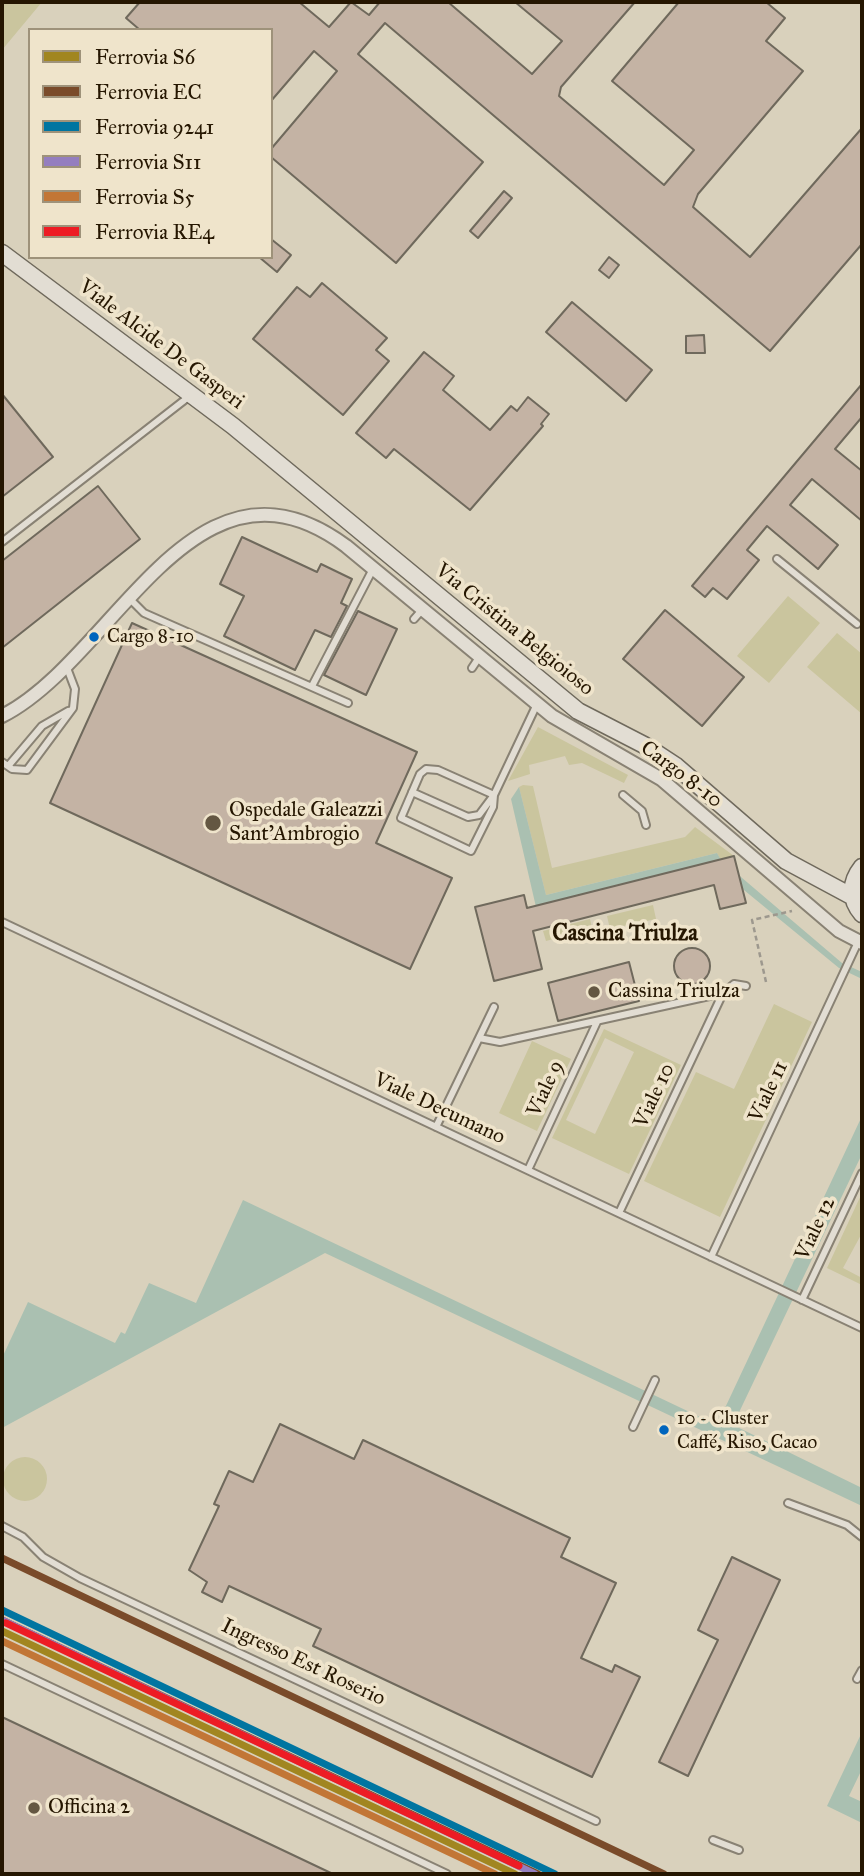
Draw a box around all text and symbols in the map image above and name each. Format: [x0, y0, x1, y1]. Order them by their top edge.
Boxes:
legend [28, 28, 273, 259]
text: Ferrovia S6 [95, 44, 195, 70]
text: Ferrovia EC [95, 79, 202, 105]
text: Ferrovia 9241 [95, 114, 214, 140]
text: Ferrovia S11 [95, 149, 201, 175]
text: Ferrovia S5 [95, 184, 194, 210]
text: Ferrovia RE4 [95, 219, 214, 245]
street label: Viale Alcide De Gasperi [73, 274, 249, 416]
street label: Via Cristina Belgioioso [430, 558, 598, 702]
place label: Cargo 8-10 [107, 626, 194, 648]
marker: Cargo 8-10 [87, 630, 101, 644]
street label: Cargo 8-10 [635, 736, 727, 814]
place label: Ospedale Galeazzi Sant'Ambrogio [229, 798, 383, 848]
marker: Ospedale Galeazzi Sant'Ambrogio [203, 813, 223, 833]
district label: Cascina Triulza [552, 920, 698, 948]
place label: Cassina Triulza [608, 979, 740, 1005]
marker: Cassina Triulza [586, 984, 602, 1000]
street label: Viale 9 [522, 1057, 570, 1121]
street label: Viale 11 [744, 1057, 794, 1127]
street label: Viale 10 [629, 1060, 681, 1132]
street label: Viale Decumano [369, 1068, 509, 1150]
street label: Viale 12 [790, 1193, 842, 1265]
place label: 10 - Cluster Caffé, Riso, Cacao [677, 1408, 817, 1452]
marker: 10 - Cluster Caffé, Riso, Cacao [657, 1423, 671, 1437]
street label: Ingresso Est Roserio [217, 1614, 389, 1712]
place label: Officina 2 [48, 1795, 130, 1821]
marker: Officina 2 [26, 1800, 42, 1816]

